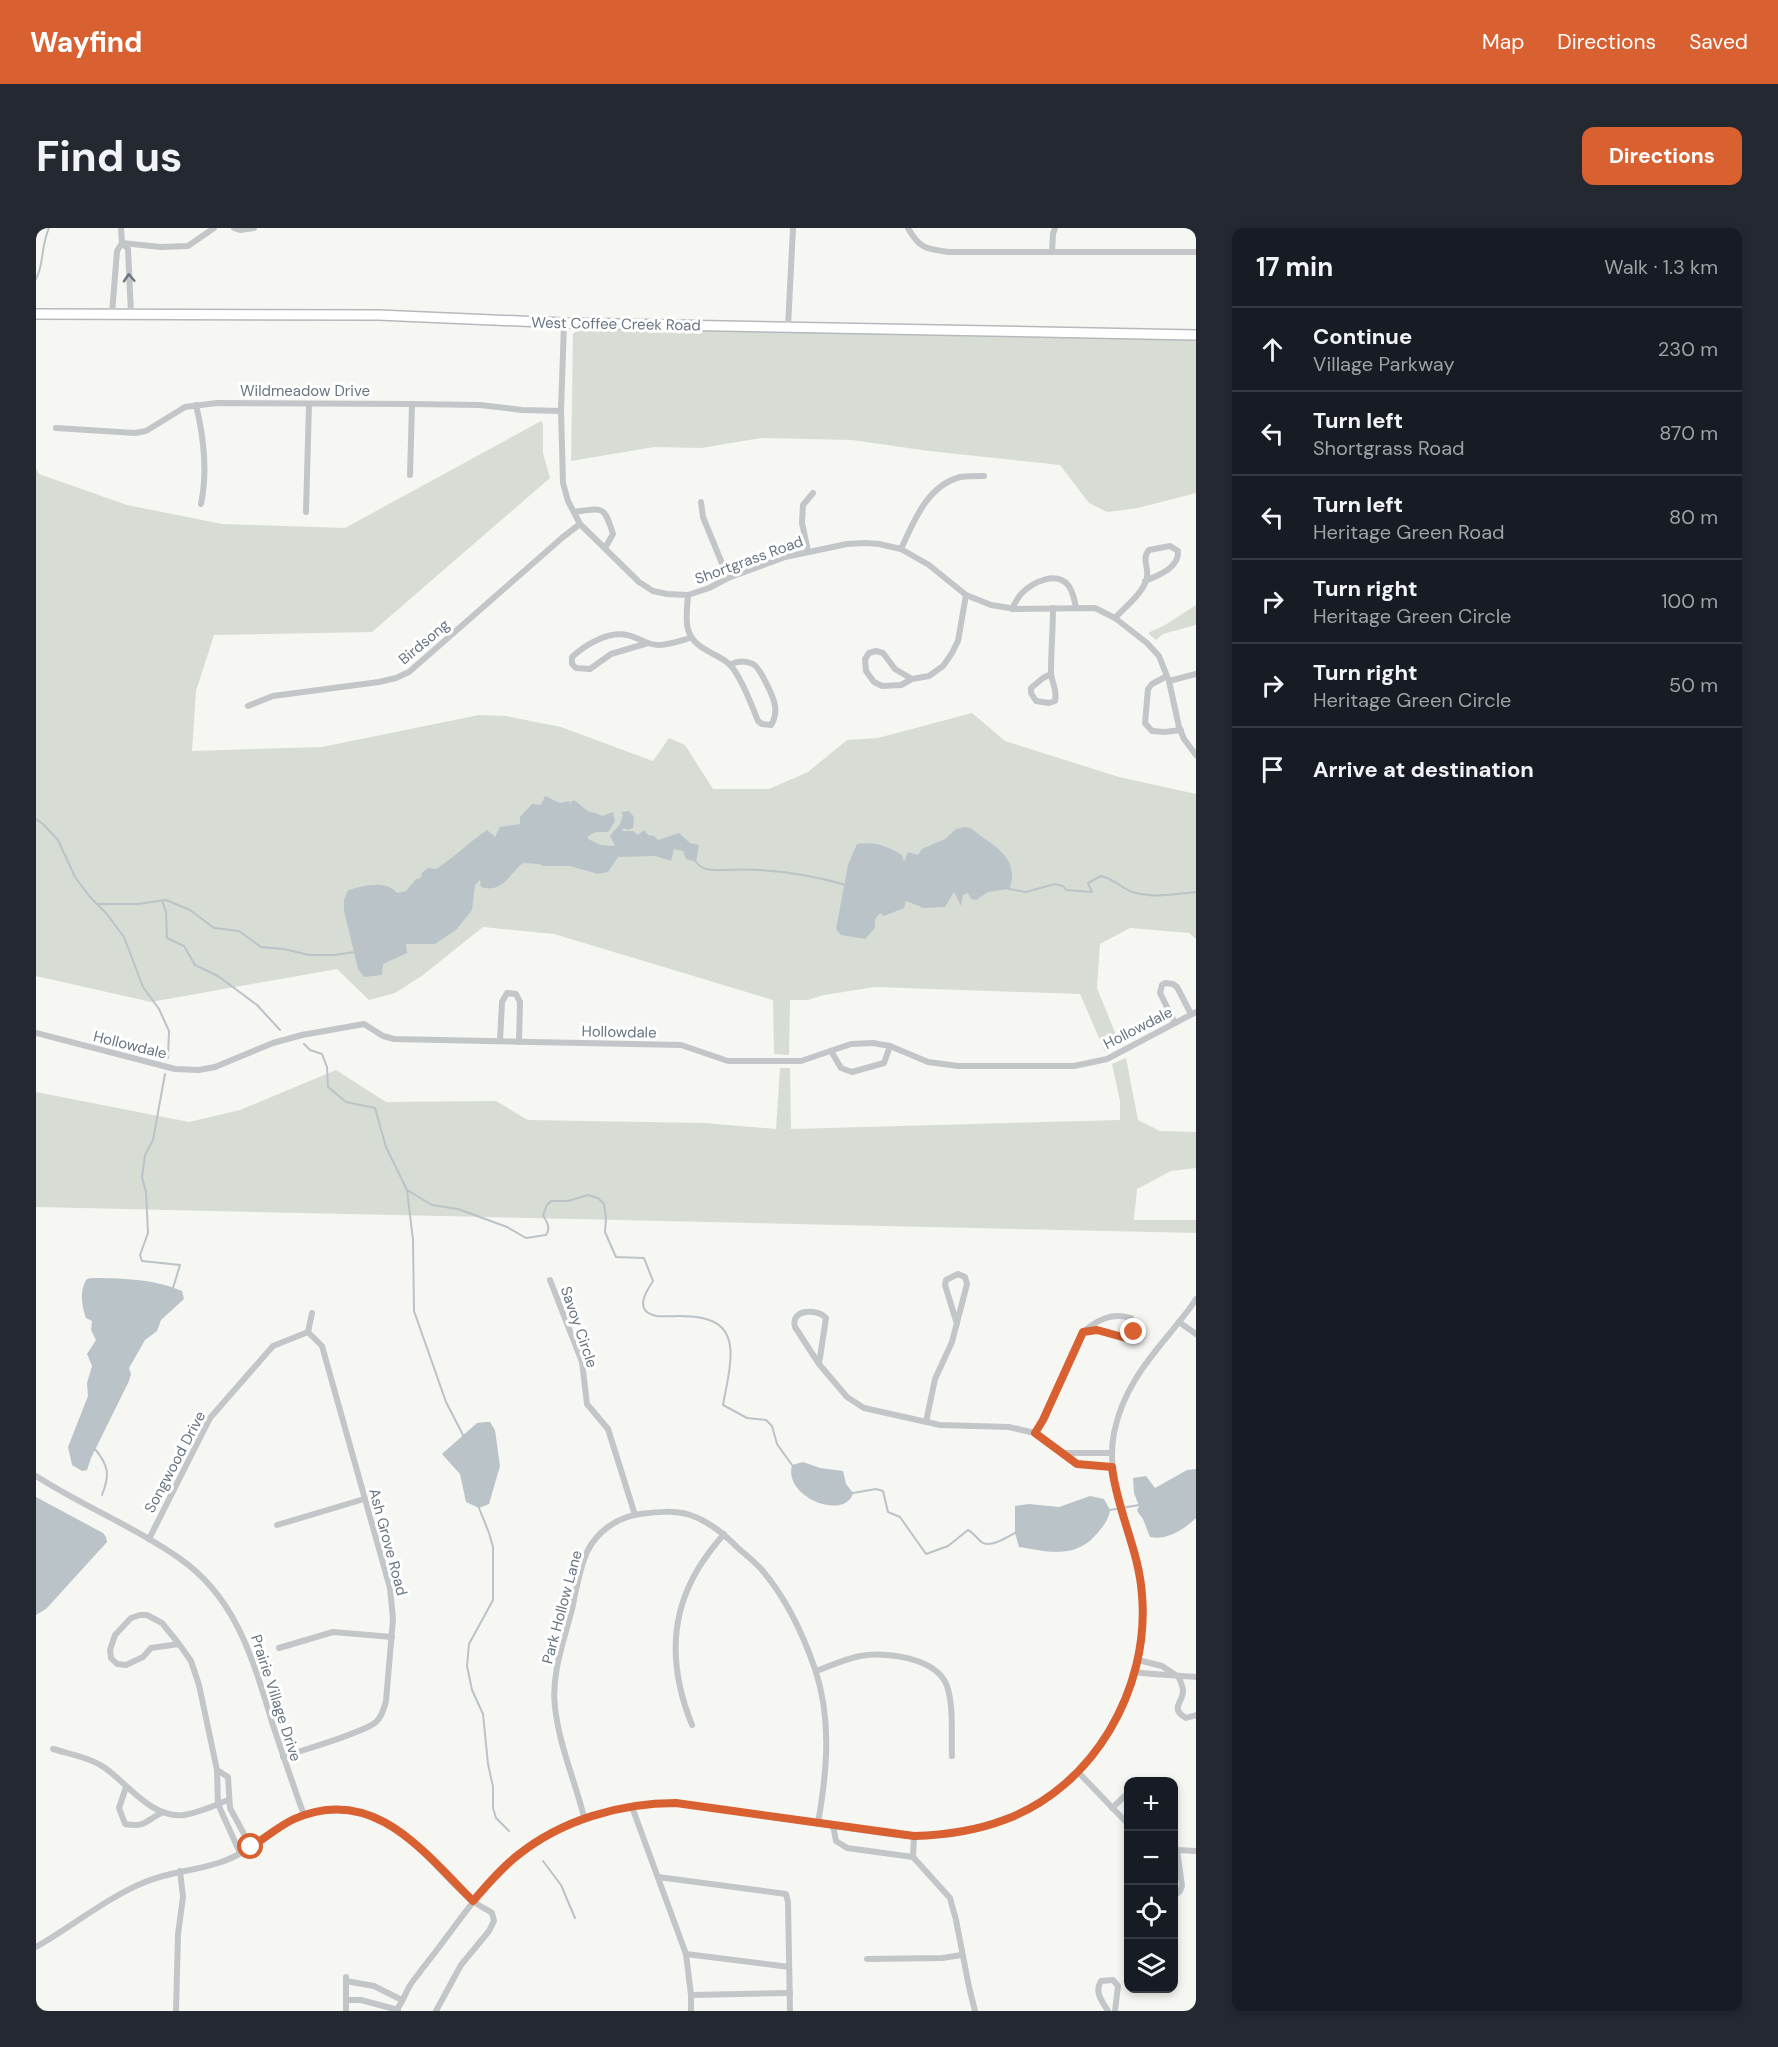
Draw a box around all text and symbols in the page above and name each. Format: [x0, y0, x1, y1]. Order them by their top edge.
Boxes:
text: Wayfind [30, 24, 142, 61]
text: Map [1482, 28, 1524, 56]
text: Directions [1557, 28, 1656, 56]
text: Saved [1689, 28, 1748, 56]
button: Directions [1582, 127, 1742, 185]
text: Find us [36, 129, 182, 184]
text: 17 min [1256, 250, 1333, 284]
text: Walk · 1.3 km [1604, 254, 1718, 280]
one-way arrow [123, 273, 136, 282]
street label: West Coffee Creek Road [531, 313, 701, 335]
text: Continue [1313, 322, 1412, 351]
icon: ahead [1256, 333, 1289, 366]
text: 230 m [1658, 336, 1718, 362]
text: Village Parkway [1313, 351, 1455, 377]
street label: Wildmeadow Drive [240, 381, 370, 401]
text: Turn left [1313, 406, 1403, 435]
icon: left [1256, 417, 1289, 450]
text: 870 m [1659, 420, 1718, 446]
text: Shortgrass Road [1313, 435, 1465, 461]
text: Turn left [1313, 490, 1403, 519]
icon: left [1256, 501, 1289, 534]
text: 80 m [1669, 504, 1718, 530]
text: Heritage Green Road [1313, 519, 1505, 545]
street label: Shortgrass Road [692, 531, 806, 589]
text: Turn right [1313, 574, 1418, 603]
icon: right [1256, 585, 1289, 618]
text: 100 m [1661, 588, 1718, 614]
text: Heritage Green Circle [1313, 603, 1511, 629]
street label: Birdsong [394, 615, 454, 669]
text: Turn right [1313, 658, 1418, 687]
icon: right [1256, 669, 1289, 702]
text: 50 m [1669, 672, 1718, 698]
text: Heritage Green Circle [1313, 687, 1511, 713]
icon: arrive [1256, 753, 1289, 786]
text: Arrive at destination [1313, 755, 1534, 784]
street label: Hollowdale [1100, 1002, 1176, 1054]
street label: Hollowdale [581, 1021, 657, 1043]
street label: Hollowdale [91, 1026, 169, 1064]
street label: Savoy Circle [556, 1284, 602, 1370]
route end [1120, 1318, 1146, 1344]
street label: Songwood Drive [140, 1408, 210, 1516]
street label: Ash Grove Road [364, 1486, 412, 1598]
street label: Park Hollow Lane [537, 1548, 587, 1666]
street label: Prairie Village Drive [246, 1632, 306, 1764]
map controls [1124, 1777, 1178, 1993]
button: + [1124, 1777, 1178, 1831]
button: − [1124, 1831, 1178, 1885]
route start [237, 1833, 263, 1859]
button: locate [1124, 1885, 1178, 1939]
button: layers [1124, 1939, 1178, 1993]

